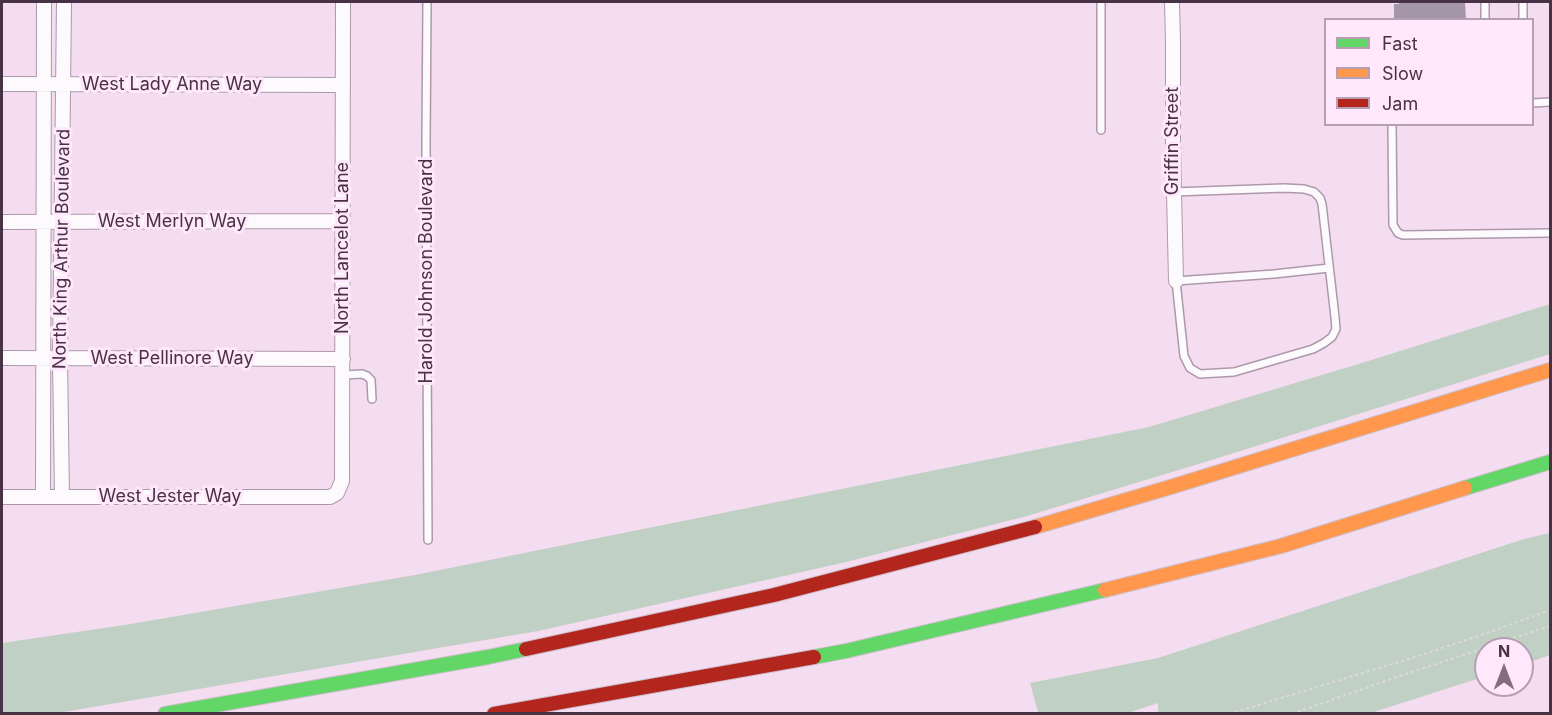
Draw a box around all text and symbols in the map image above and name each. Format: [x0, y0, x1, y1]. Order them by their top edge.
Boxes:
legend [1324, 18, 1534, 126]
text: Fast [1382, 33, 1418, 54]
text: Slow [1382, 63, 1423, 84]
street label: West Lady Anne Way [82, 74, 262, 96]
street label: Griffin Street [1162, 87, 1184, 195]
text: Jam [1382, 93, 1418, 114]
street label: North King Arthur Boulevard [49, 129, 75, 369]
street label: Harold Johnson Boulevard [416, 159, 438, 383]
street label: North Lancelot Lane [332, 162, 354, 334]
street label: West Merlyn Way [98, 211, 246, 233]
street label: West Pellinore Way [91, 348, 253, 370]
street label: West Jester Way [99, 486, 241, 508]
north arrow [1474, 637, 1534, 697]
text: N [1498, 641, 1510, 661]

